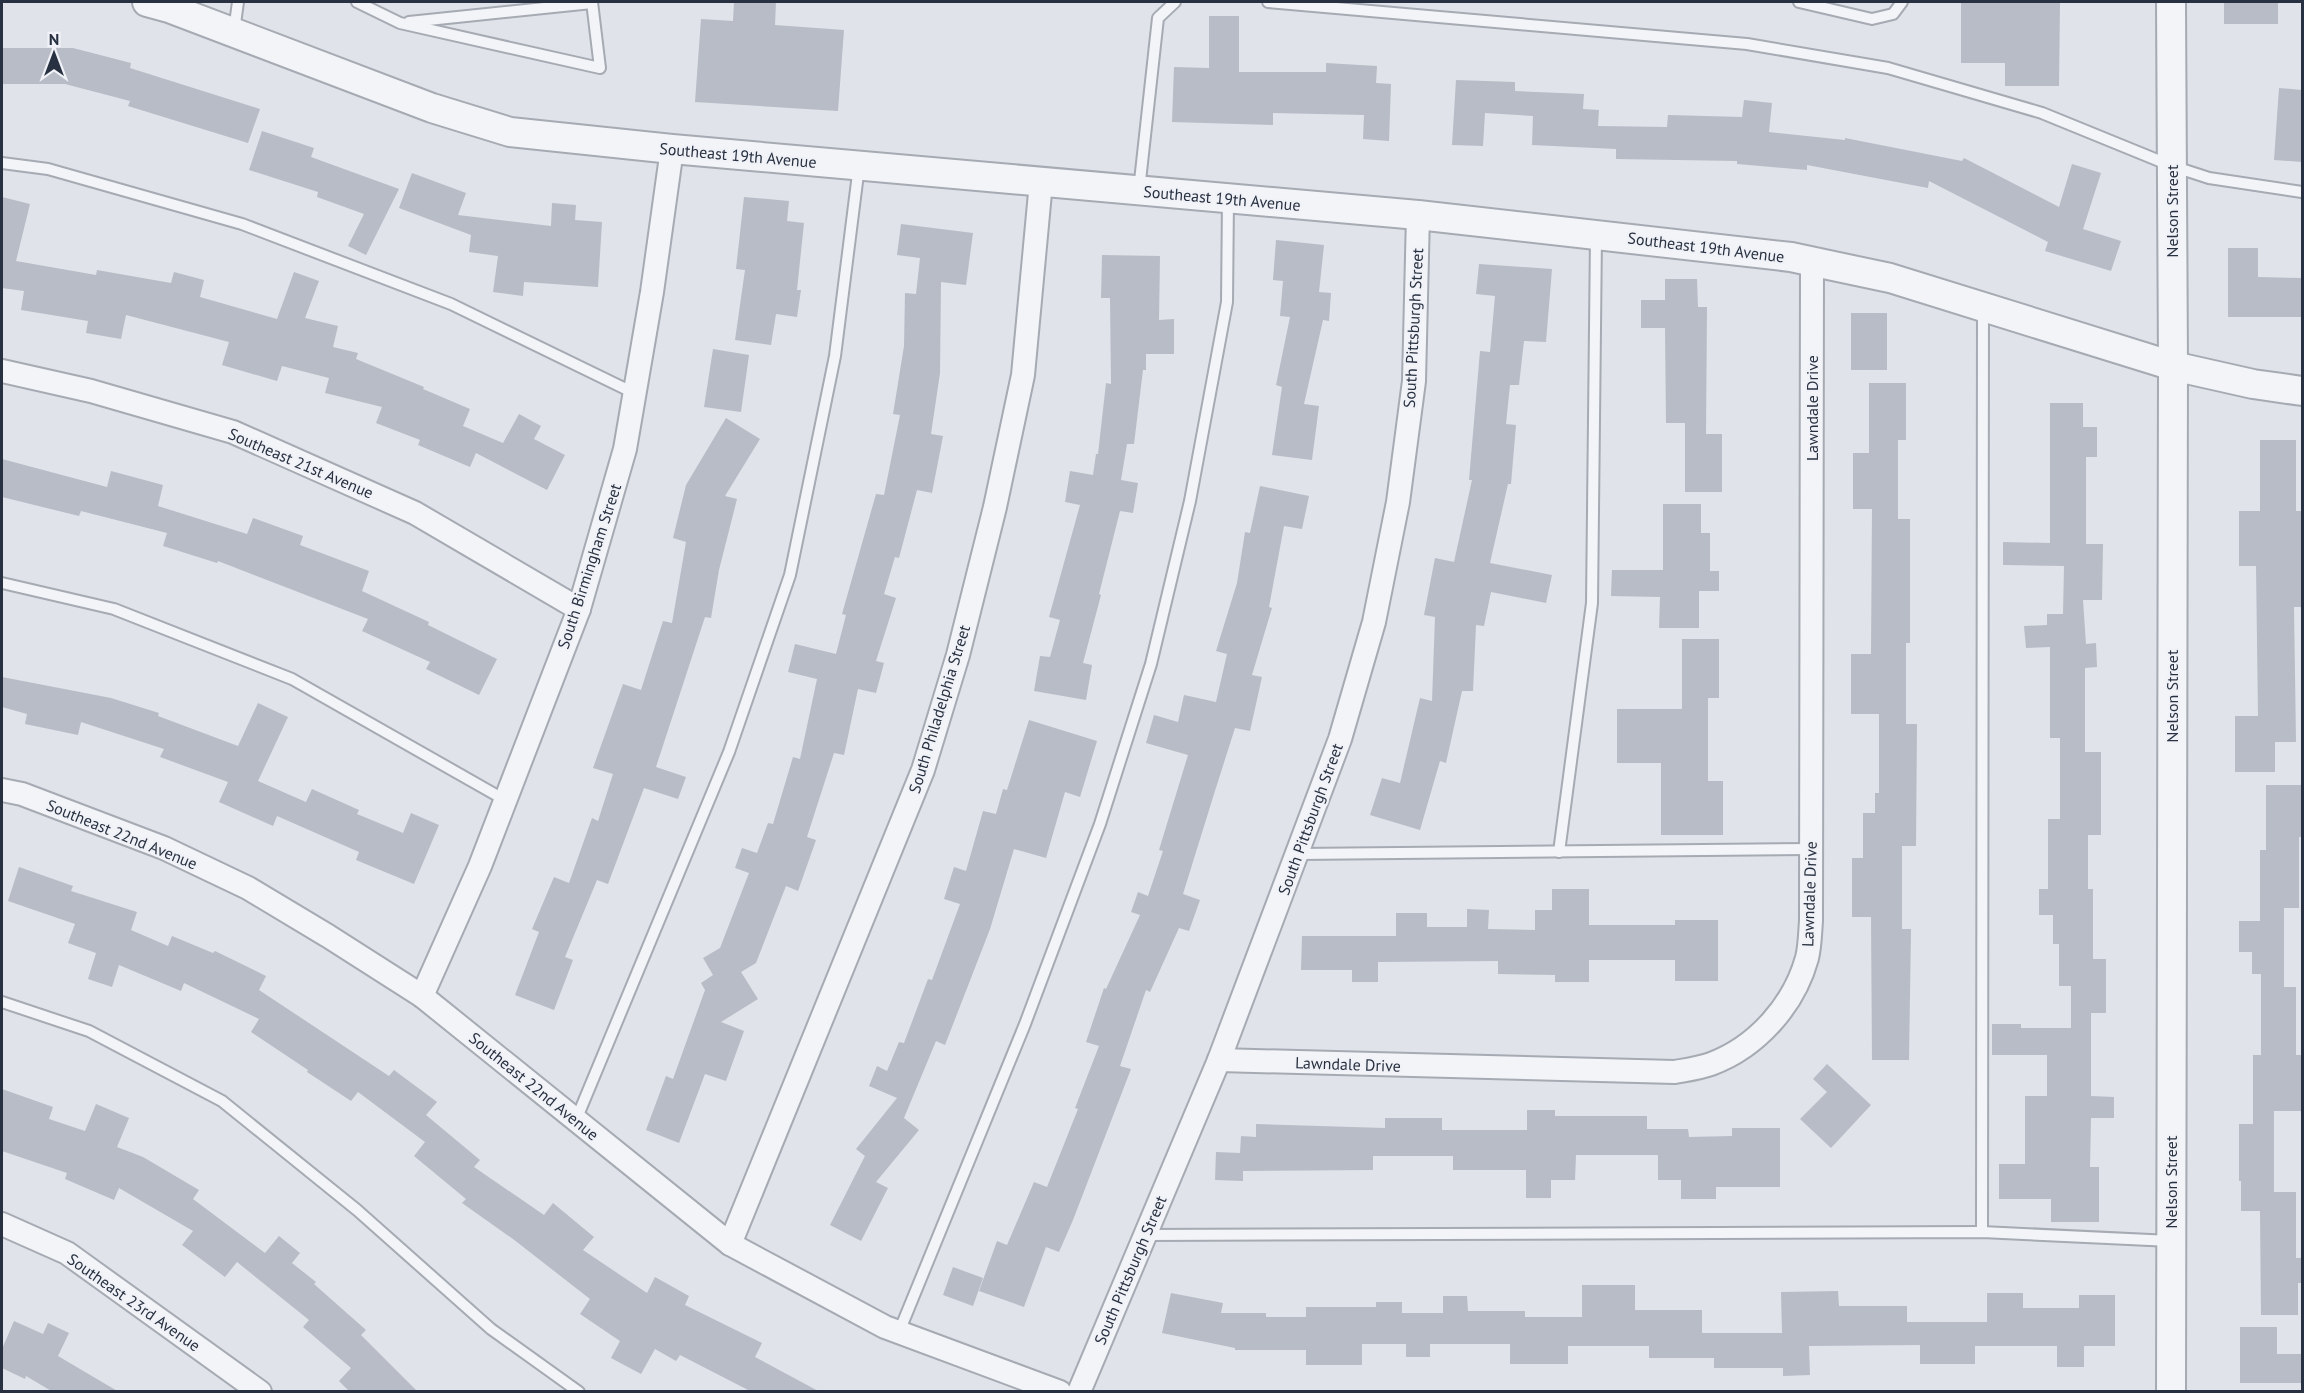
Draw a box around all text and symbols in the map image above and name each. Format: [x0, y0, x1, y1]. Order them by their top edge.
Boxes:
north arrow [24, 24, 84, 84]
text: N [49, 29, 59, 49]
street label: Southeast 19th Avenue [659, 138, 817, 172]
street label: Nelson Street [2162, 164, 2182, 257]
street label: Southeast 19th Avenue [1143, 181, 1301, 215]
street label: Southeast 19th Avenue [1627, 227, 1785, 267]
street label: South Pittsburgh Street [1399, 247, 1427, 408]
street label: Lawndale Drive [1802, 355, 1822, 461]
street label: Southeast 21st Avenue [225, 423, 377, 503]
street label: South Birmingham Street [553, 480, 625, 651]
street label: South Philadelphia Street [904, 622, 974, 796]
street label: Nelson Street [2162, 649, 2182, 742]
street label: South Pittsburgh Street [1273, 740, 1347, 898]
street label: Southeast 22nd Avenue [44, 795, 200, 873]
street label: Lawndale Drive [1797, 841, 1821, 947]
street label: Southeast 22nd Avenue [465, 1028, 603, 1144]
street label: Lawndale Drive [1295, 1052, 1401, 1076]
street label: Nelson Street [2161, 1135, 2181, 1228]
street label: South Pittsburgh Street [1090, 1192, 1171, 1348]
street label: Southeast 23rd Avenue [64, 1249, 204, 1355]

